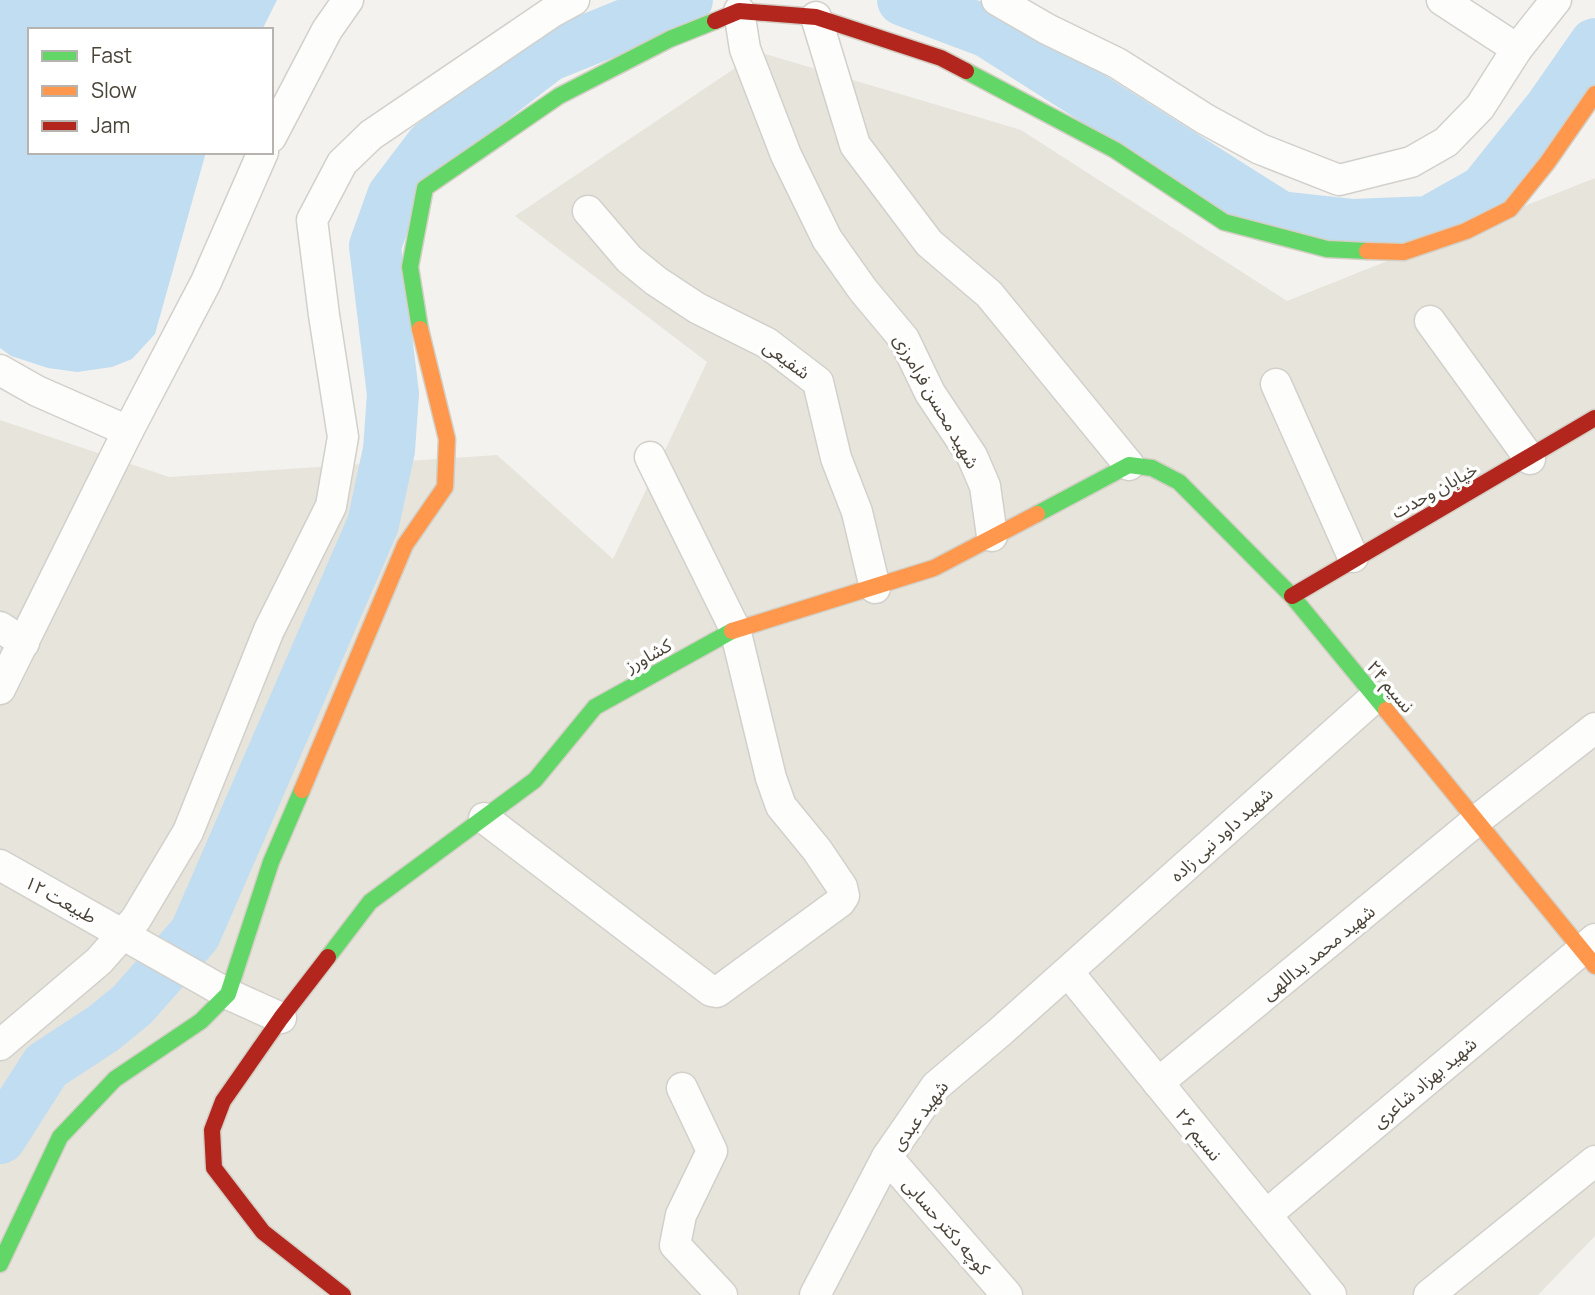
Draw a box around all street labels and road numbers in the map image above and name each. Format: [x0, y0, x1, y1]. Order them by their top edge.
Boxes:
street label: شهید محسن فرامرزی [889, 329, 985, 473]
street label: شفیعی [759, 334, 815, 384]
street label: خیابان وحدت [1387, 457, 1481, 523]
street label: کشاورز [620, 632, 676, 678]
street label: نسیم ۲۴ [1361, 655, 1420, 718]
street label: شهید داود نبی زاده [1165, 781, 1277, 887]
street label: طبیعت ۱۲ [21, 870, 101, 928]
street label: شهید محمد یداللهی [1256, 899, 1380, 1005]
street label: شهید بهزاد شاعری [1367, 1031, 1481, 1133]
street label: شهید عبدی [885, 1075, 953, 1155]
street label: نسیم ۲۶ [1169, 1103, 1228, 1167]
street label: کوچه دکتر حسابی [898, 1172, 996, 1280]

